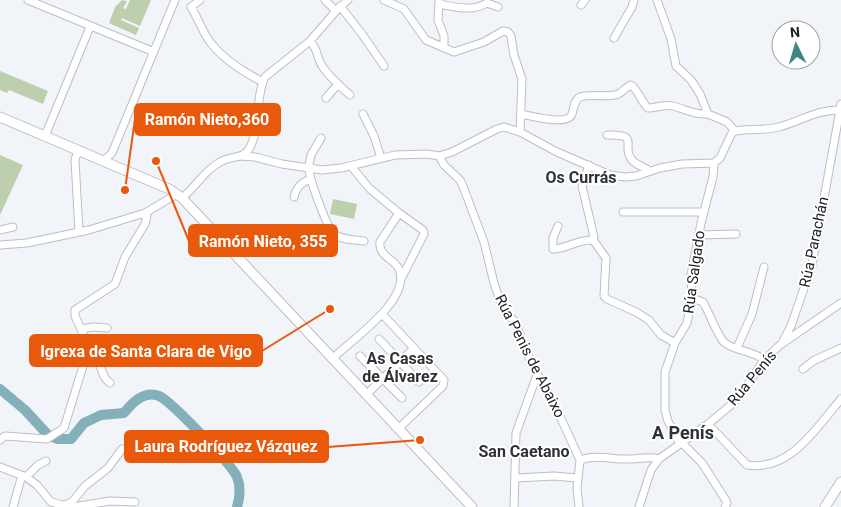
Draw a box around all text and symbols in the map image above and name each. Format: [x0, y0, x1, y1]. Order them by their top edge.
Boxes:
north arrow [771, 20, 821, 70]
text: N [789, 24, 800, 40]
callout: Ramón Nieto,360 [135, 104, 280, 135]
text: Ramón Nieto,360 [145, 110, 269, 129]
district label: Os Currás [546, 168, 616, 187]
street label: Rúa Parachán [796, 195, 832, 289]
callout: Ramón Nieto, 355 [189, 225, 337, 256]
street label: Rúa Salgado [679, 229, 709, 315]
text: Ramón Nieto, 355 [199, 232, 327, 251]
street label: Rúa Penis de Abaixo [491, 291, 569, 421]
callout: Igrexa de Santa Clara de Vigo [30, 335, 262, 366]
text: Igrexa de Santa Clara de Vigo [40, 342, 252, 361]
street label: Rúa Penís [724, 347, 780, 409]
district label: As Casas de Álvarez [362, 349, 438, 386]
district label: A Penís [652, 422, 714, 443]
callout: Laura Rodríguez Vázquez [125, 431, 328, 462]
text: Laura Rodríguez Vázquez [134, 437, 318, 456]
district label: San Caetano [478, 442, 570, 461]

